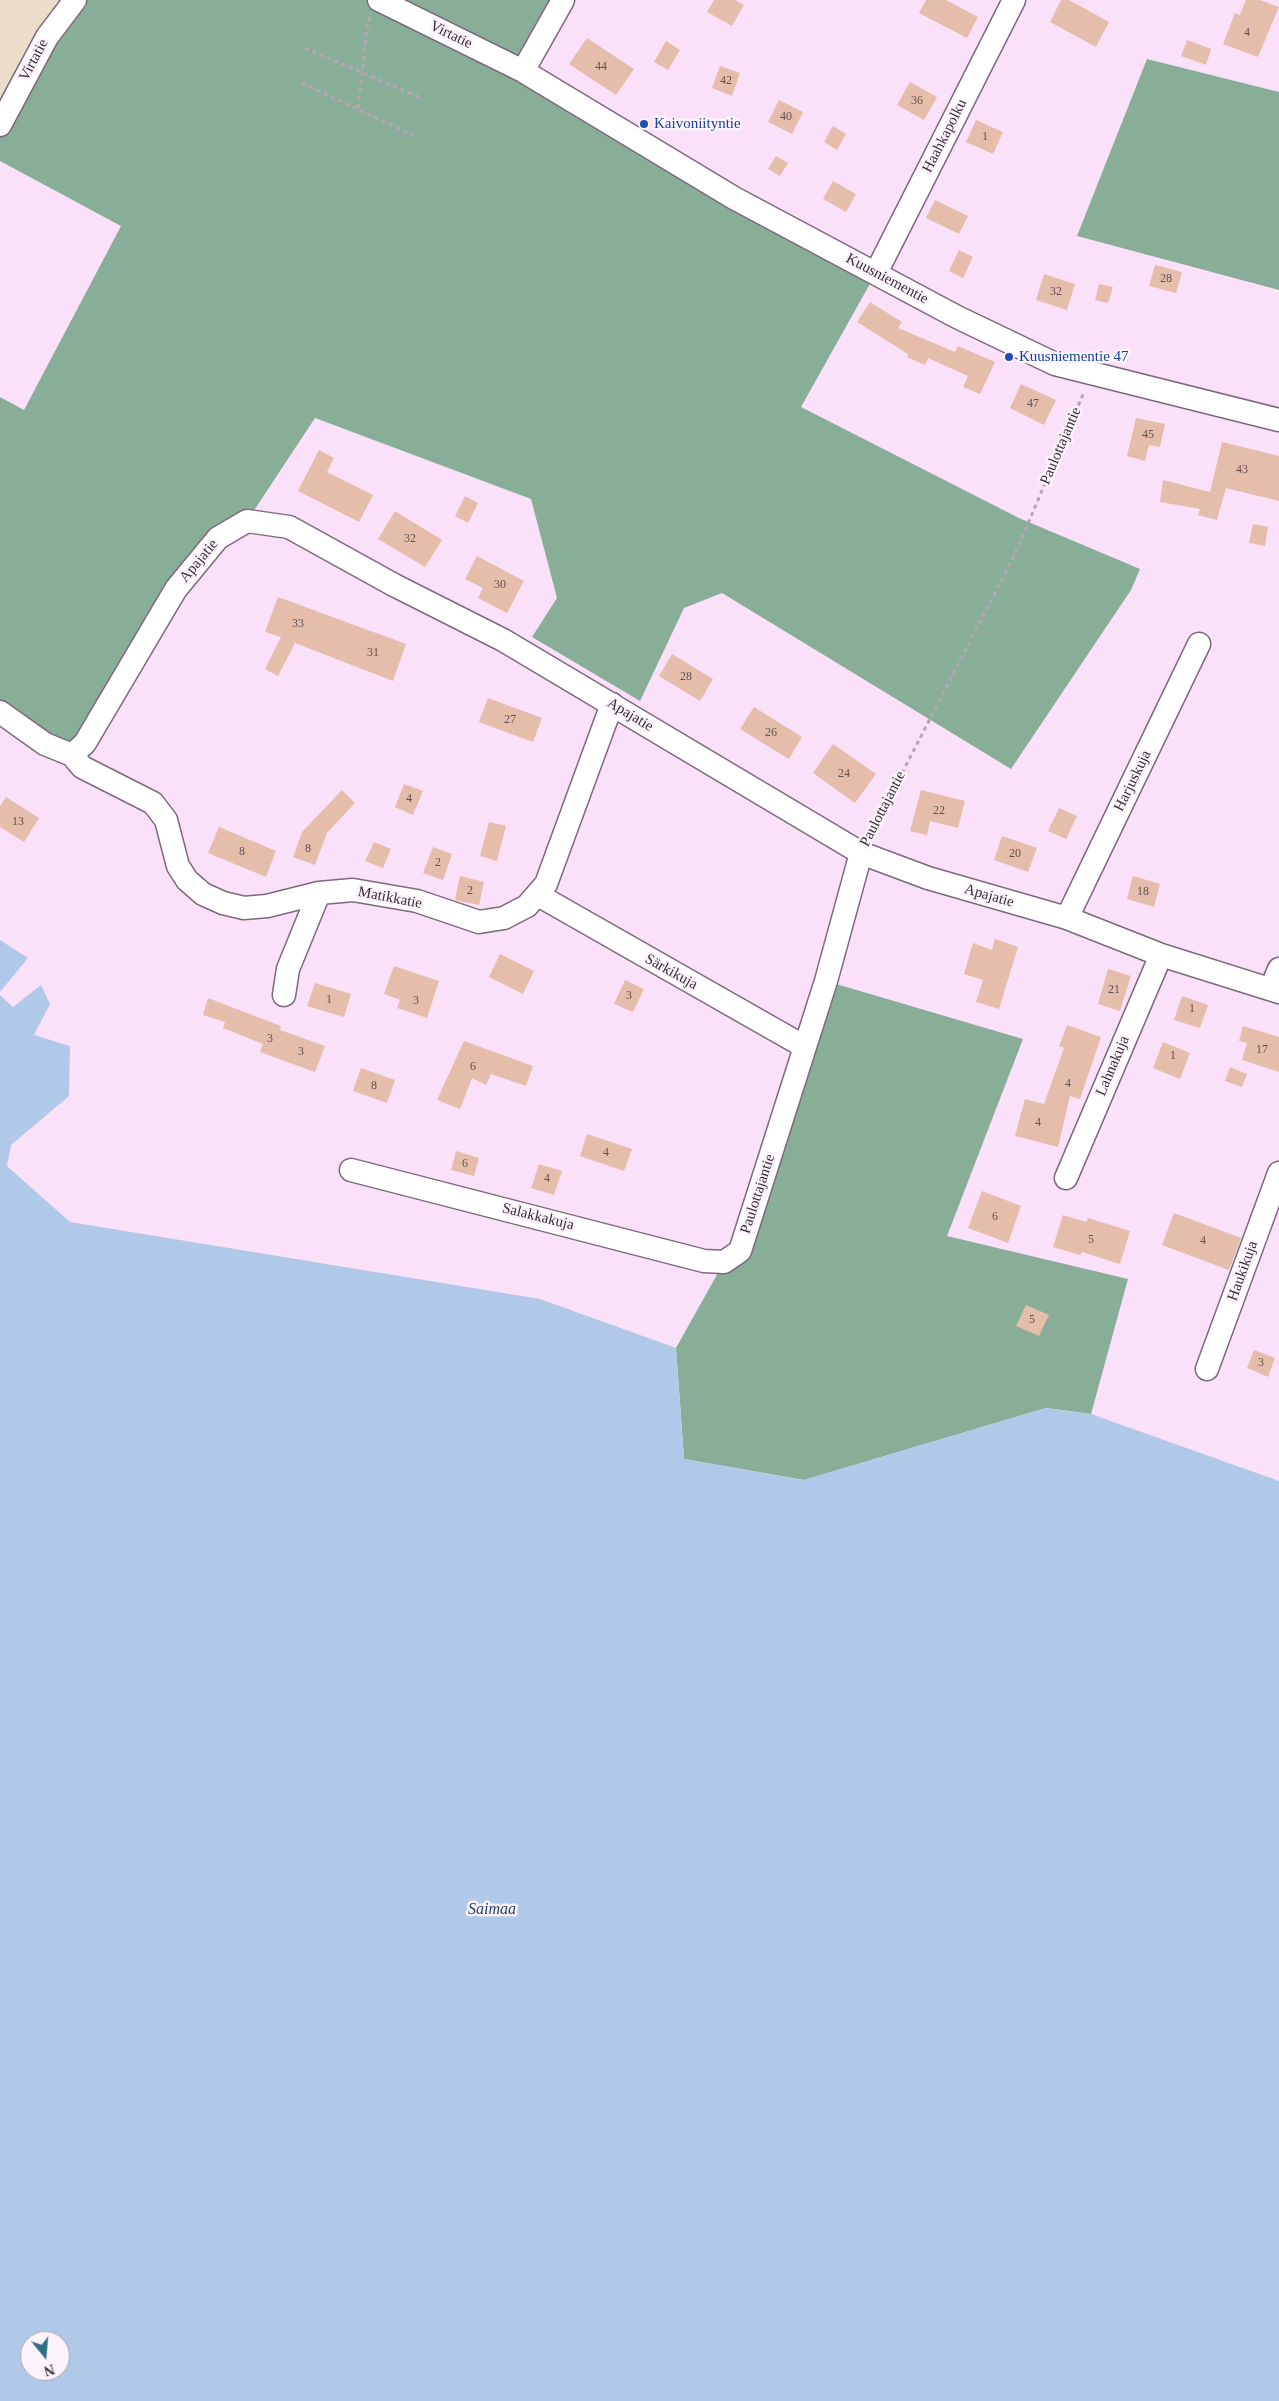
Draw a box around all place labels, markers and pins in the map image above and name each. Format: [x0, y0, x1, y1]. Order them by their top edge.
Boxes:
place label: Kaivoniityntie [654, 115, 741, 133]
marker: Kaivoniityntie [638, 118, 650, 130]
place label: Kuusniementie 47 [1019, 348, 1129, 366]
marker: Kuusniementie 47 [1003, 351, 1015, 363]

